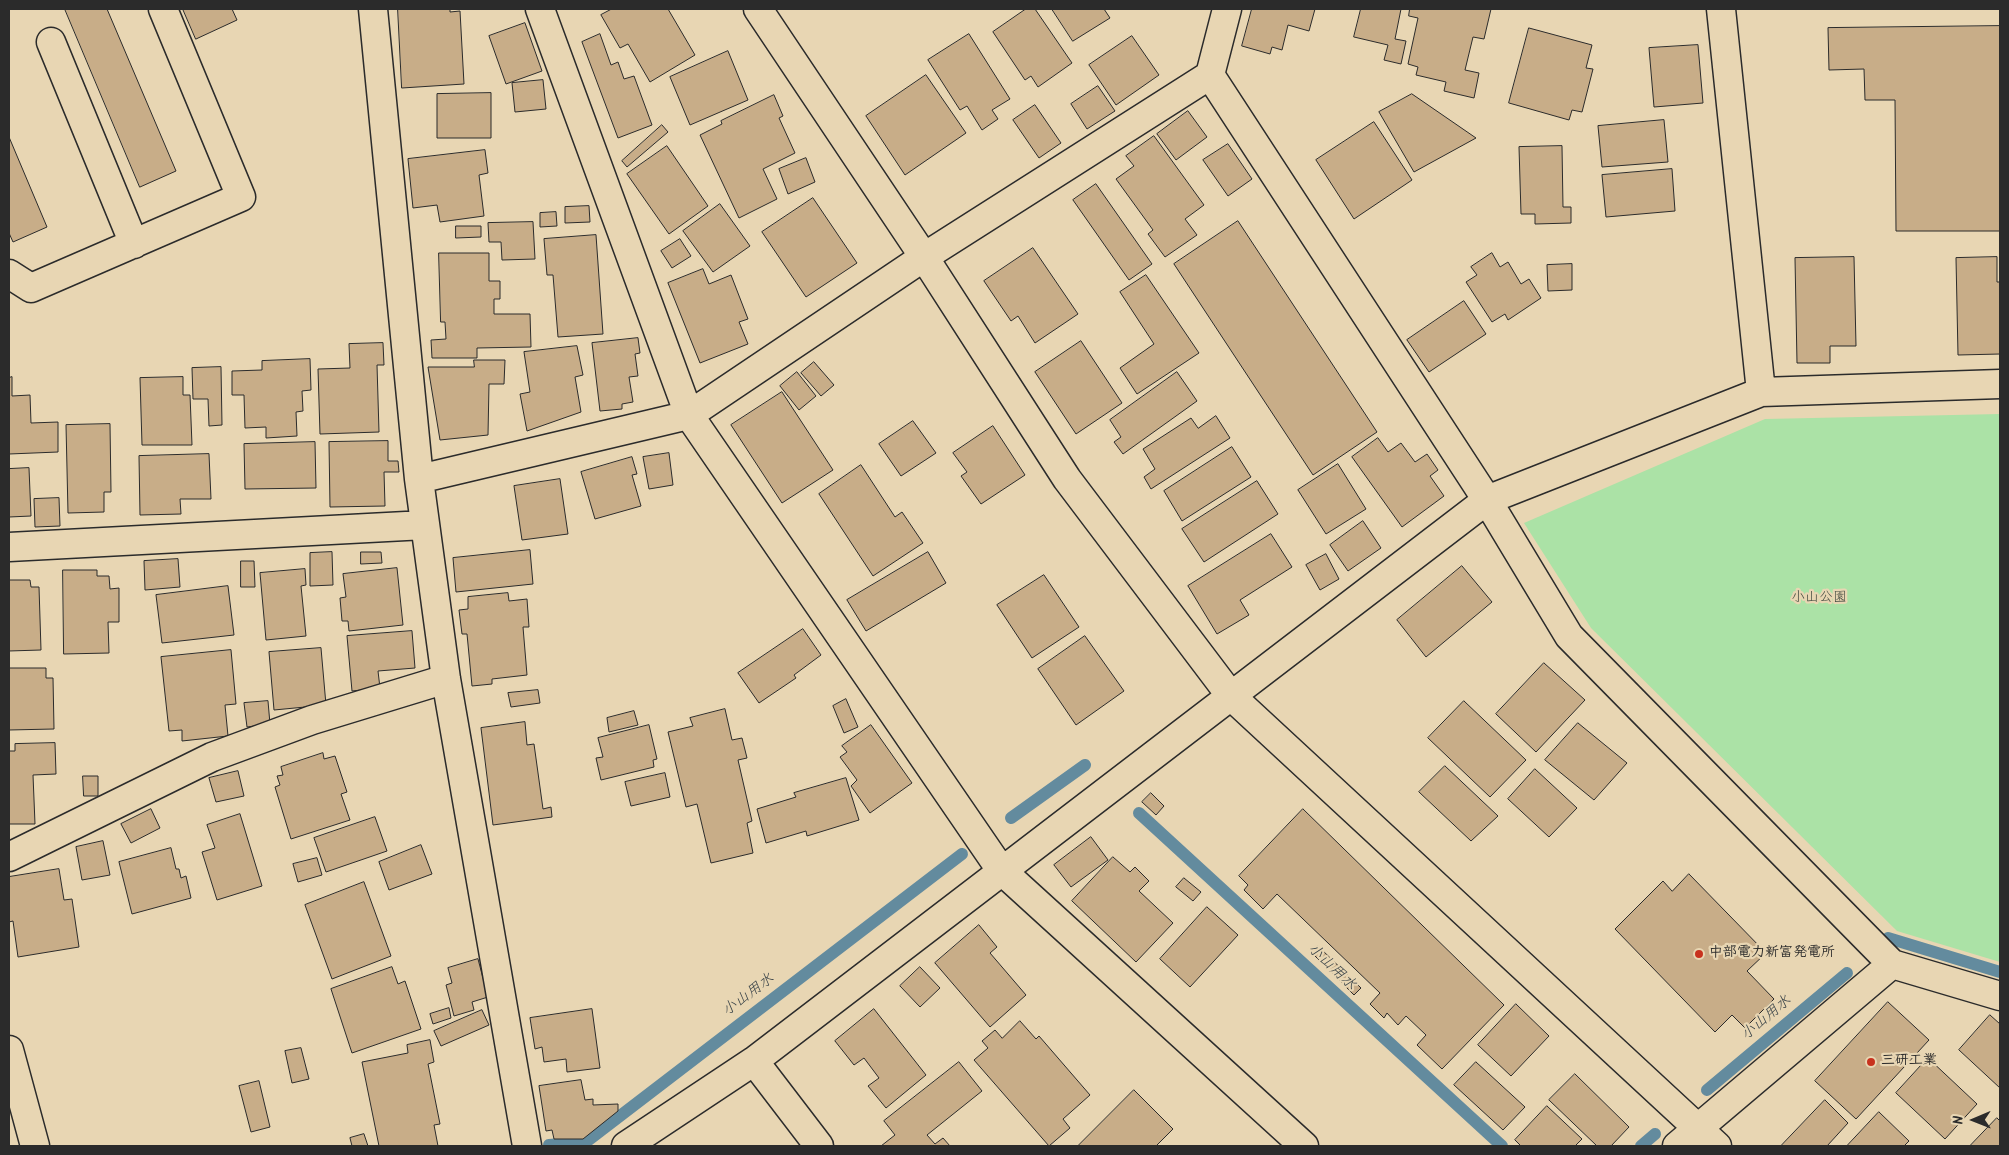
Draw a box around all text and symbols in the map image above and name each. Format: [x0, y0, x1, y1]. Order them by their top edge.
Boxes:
park label: 小山公園 [1791, 591, 1847, 607]
water label: 小山用水 [1303, 941, 1359, 995]
place label: 中部電力新富発電所 [1709, 946, 1835, 962]
marker: 中部電力新富発電所 [1693, 948, 1705, 960]
water label: 小山用水 [720, 971, 778, 1021]
water label: 小山用水 [1738, 993, 1796, 1045]
place label: 三研工業 [1881, 1054, 1937, 1070]
marker: 三研工業 [1865, 1056, 1877, 1068]
north arrow [1949, 1095, 1999, 1145]
text: N [1948, 1116, 1970, 1125]

